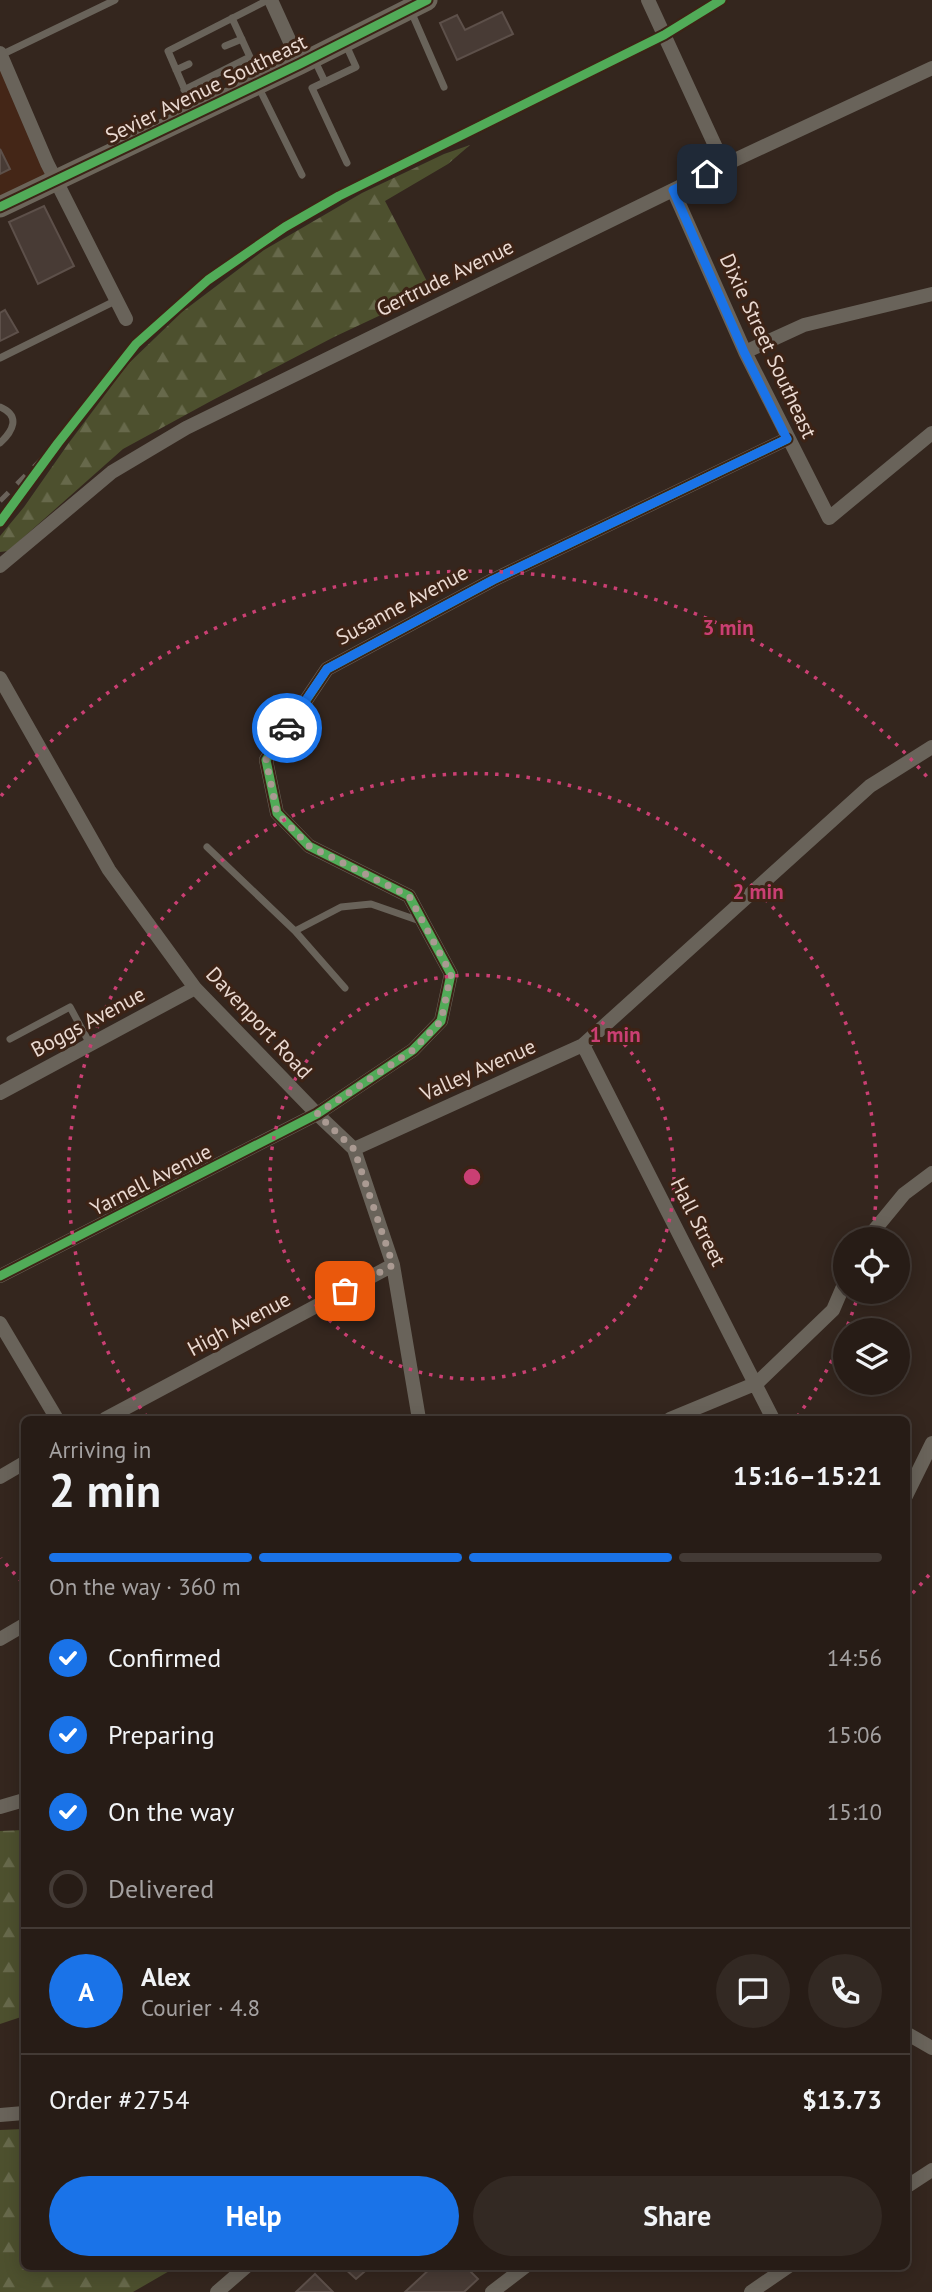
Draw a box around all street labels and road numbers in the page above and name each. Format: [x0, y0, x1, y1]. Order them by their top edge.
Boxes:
street label: Sevier Avenue Southeast [101, 28, 311, 149]
street label: Gertrude Avenue [372, 233, 518, 322]
street label: Dixie Street Southeast [714, 249, 823, 442]
street label: Susanne Avenue [331, 558, 473, 651]
street label: Davenport Road [200, 961, 318, 1084]
street label: Boggs Avenue [26, 980, 149, 1063]
street label: Valley Avenue [415, 1032, 540, 1107]
street label: Yarnell Avenue [86, 1137, 216, 1222]
street label: Hall Street [665, 1173, 732, 1271]
street label: High Avenue [183, 1285, 295, 1362]

